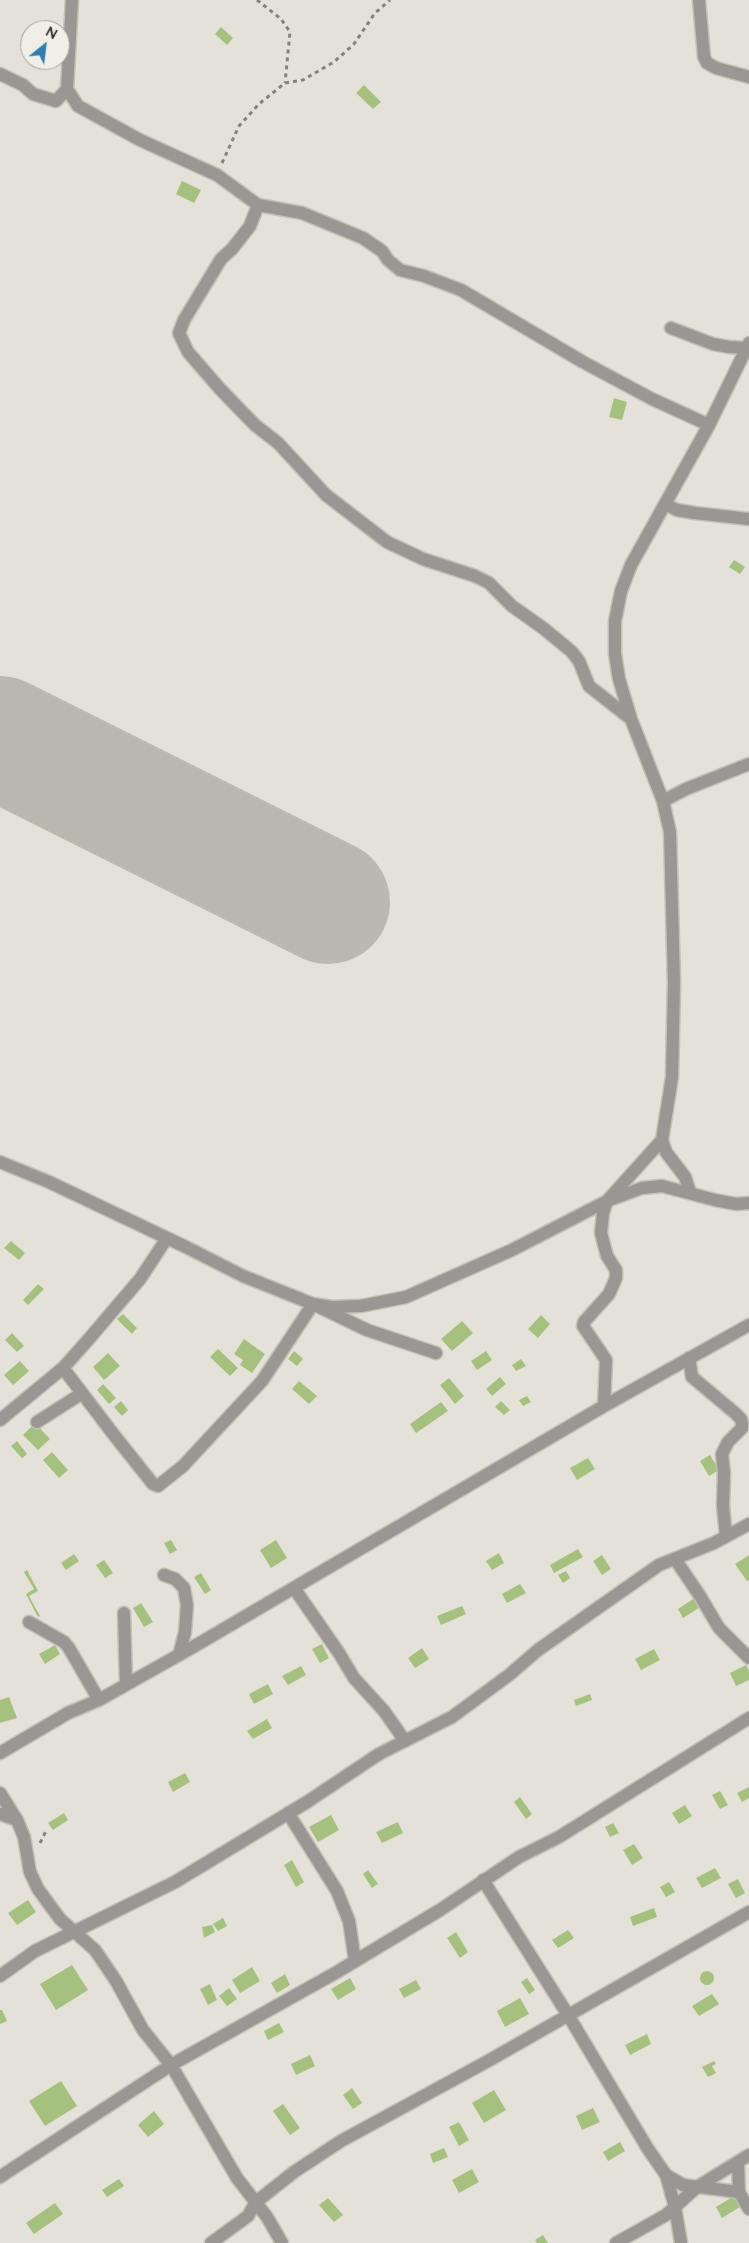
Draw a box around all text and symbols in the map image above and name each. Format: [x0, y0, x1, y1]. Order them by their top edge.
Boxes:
north arrow [20, 20, 70, 70]
text: N [43, 22, 61, 42]

